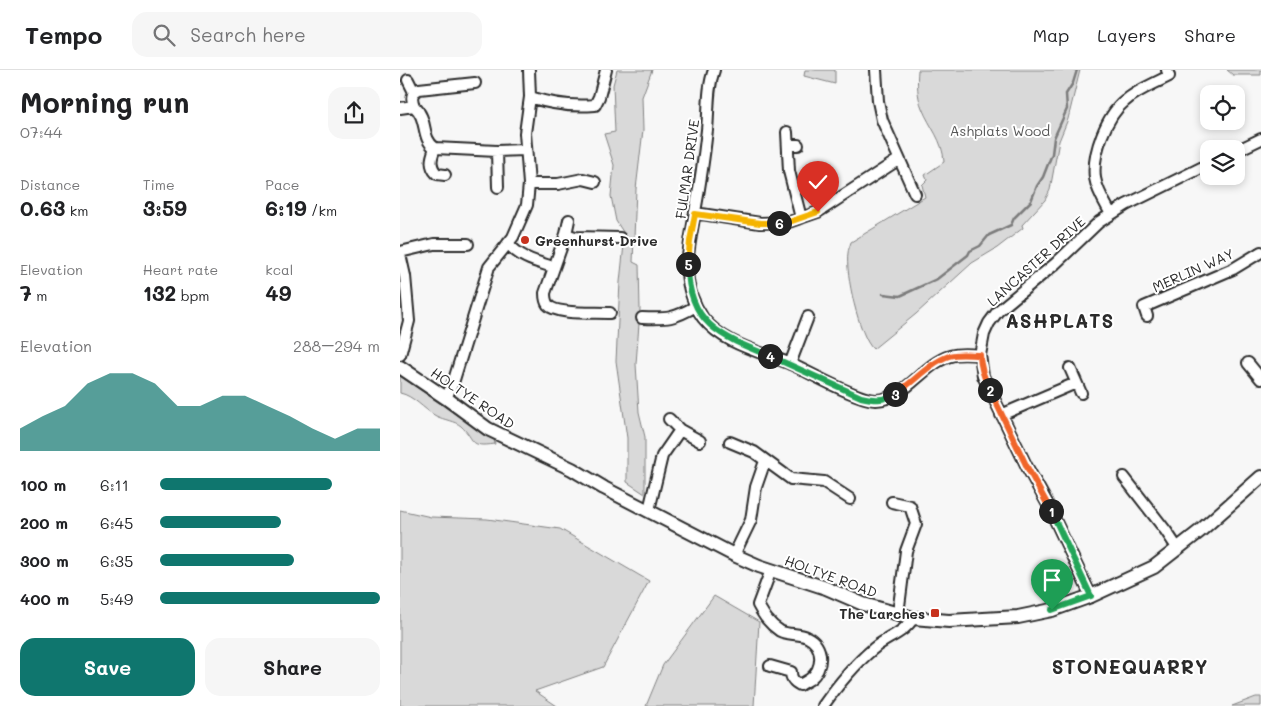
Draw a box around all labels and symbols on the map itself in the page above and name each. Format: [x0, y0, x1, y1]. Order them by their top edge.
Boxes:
street label: FULMAR DRIVE [671, 118, 703, 220]
park label: Ashplats Wood [950, 121, 1050, 140]
pin [797, 161, 839, 212]
pin: 6 [766, 210, 792, 236]
street label: LANCASTER DRIVE [983, 212, 1089, 310]
place label: Greenhurst Drive [535, 231, 658, 250]
marker: Greenhurst Drive [519, 234, 531, 246]
street label: MERLIN WAY [1149, 244, 1237, 296]
pin: 5 [676, 252, 700, 276]
district label: ASHPLATS [1006, 308, 1114, 333]
pin: 4 [758, 344, 782, 368]
street label: HOLTYE ROAD [427, 363, 519, 433]
pin: 2 [978, 378, 1002, 402]
pin: 3 [882, 382, 908, 406]
pin: 1 [1038, 498, 1064, 524]
street label: HOLTYE ROAD [782, 550, 880, 602]
pin [1031, 559, 1073, 610]
place label: The Larches [839, 604, 925, 623]
marker: The Larches [929, 607, 941, 619]
district label: STONEQUARRY [1052, 654, 1208, 679]

